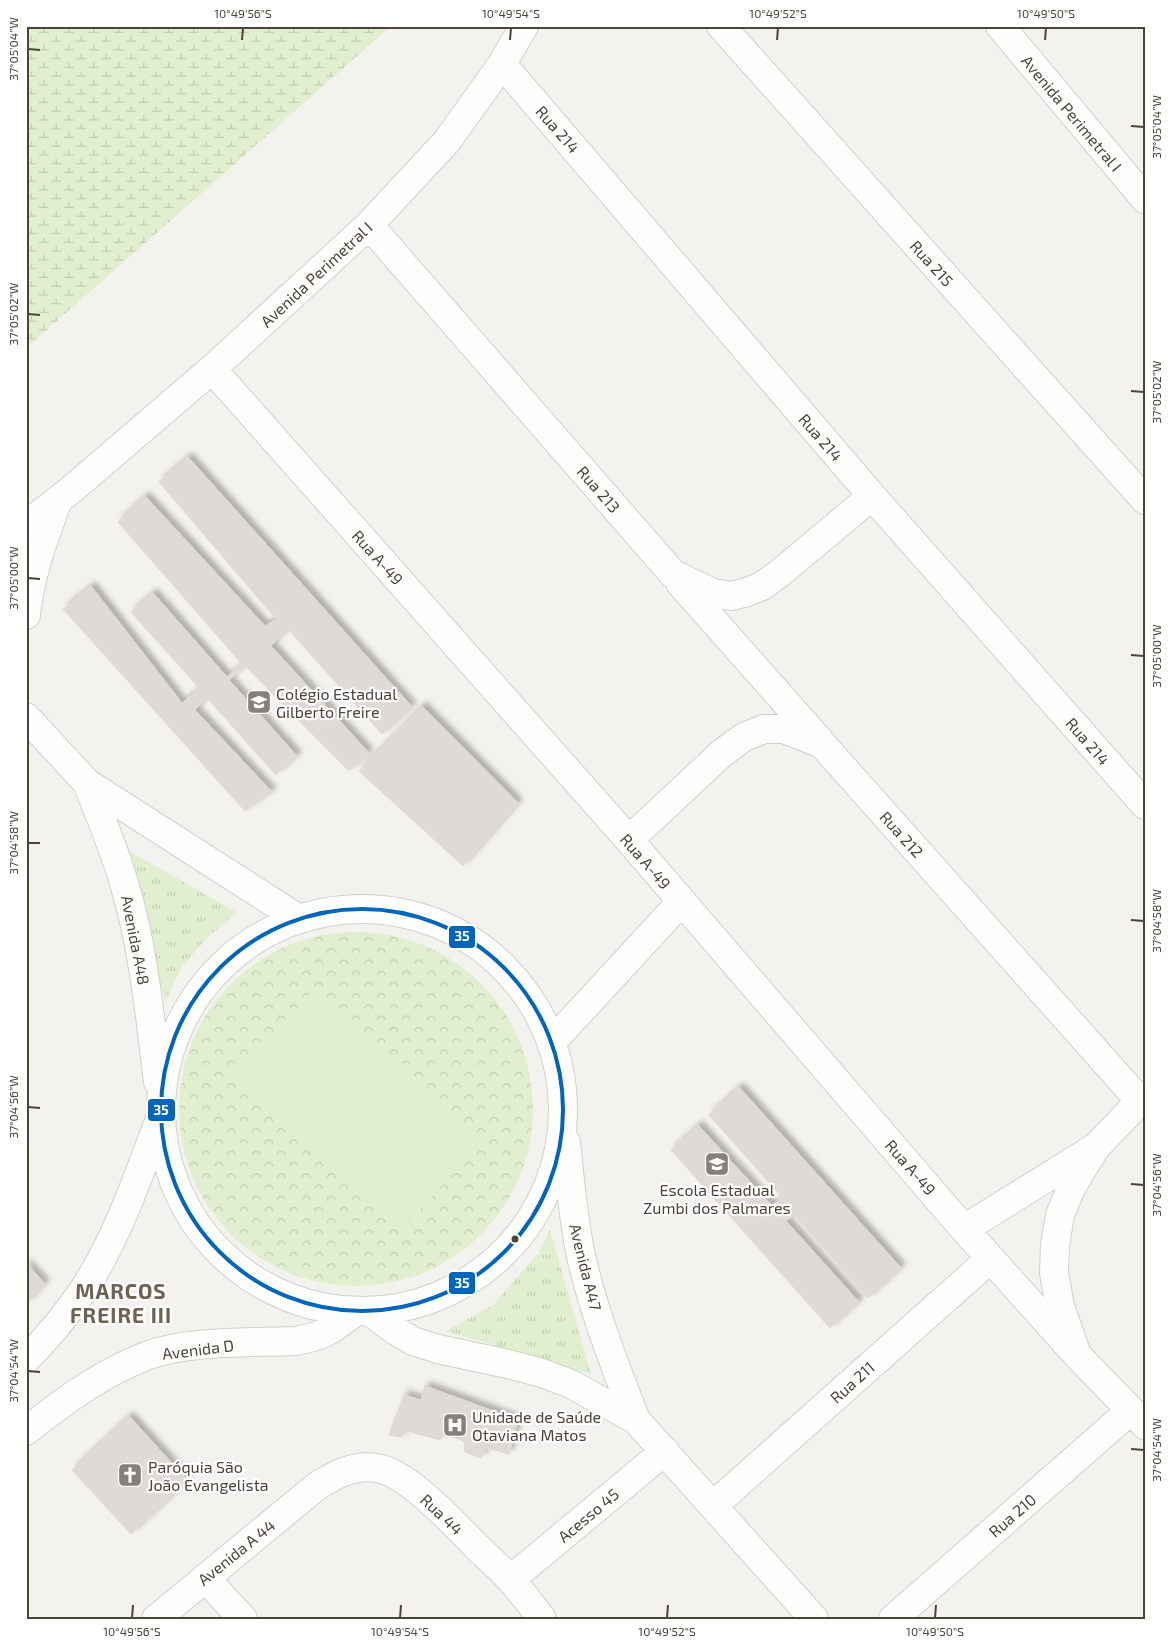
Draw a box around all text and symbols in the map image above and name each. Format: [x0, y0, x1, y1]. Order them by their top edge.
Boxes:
text: 10°49'56"S [214, 6, 272, 20]
text: 10°49'54"S [482, 6, 540, 20]
text: 10°49'52"S [749, 6, 807, 20]
text: 10°49'50"S [1017, 6, 1075, 20]
text: 37°05'04"W [6, 17, 20, 81]
street label: Avenida Perimetral I [1018, 51, 1126, 175]
text: 37°05'04"W [1149, 95, 1163, 159]
street label: Rua 214 [532, 101, 584, 157]
street label: Avenida Perimetral I [256, 217, 376, 331]
street label: Rua 215 [906, 236, 958, 290]
text: 37°05'02"W [6, 283, 20, 345]
text: 37°05'02"W [1149, 361, 1163, 423]
street label: Rua 214 [795, 409, 847, 465]
street label: Rua 213 [574, 462, 624, 516]
street label: Rua A-49 [348, 526, 408, 588]
text: 37°05'00"W [6, 546, 20, 610]
text: 37°05'00"W [1149, 624, 1163, 688]
place label: Colégio Estadual Gilberto Freire [276, 684, 397, 721]
school or university icon: Colégio Estadual Gilberto Freire [246, 689, 272, 715]
street label: Rua 214 [1062, 713, 1114, 769]
street label: Rua 212 [876, 807, 928, 861]
text: 37°04'58"W [6, 811, 20, 875]
street label: Rua A-49 [617, 829, 675, 893]
text: 37°04'58"W [1149, 889, 1163, 953]
street label: Avenida A48 [118, 894, 154, 986]
line badge: 35 [448, 925, 476, 949]
text: 35 [454, 927, 470, 944]
text: 37°04'56"W [6, 1075, 20, 1139]
line badge: 35 [147, 1098, 176, 1122]
text: 35 [153, 1101, 169, 1118]
street label: Rua A-49 [882, 1135, 940, 1199]
school or university icon: Escola Estadual Zumbi dos Palmares [704, 1151, 730, 1177]
text: 37°04'56"W [1149, 1153, 1163, 1217]
place label: Escola Estadual Zumbi dos Palmares [643, 1180, 791, 1217]
street label: Avenida A47 [566, 1222, 606, 1312]
unlabelled marker [510, 1234, 520, 1244]
line badge: 35 [448, 1271, 476, 1295]
text: 35 [454, 1274, 470, 1291]
district label: MARCOS FREIRE III [70, 1278, 172, 1327]
street label: Avenida D [161, 1335, 235, 1363]
text: 37°04'54"W [6, 1339, 20, 1403]
street label: Rua 211 [826, 1357, 878, 1407]
place label: Unidade de Saúde Otaviana Matos [472, 1407, 601, 1444]
hospital icon: Unidade de Saúde Otaviana Matos [442, 1412, 468, 1438]
text: 37°04'54"W [1149, 1418, 1163, 1482]
place label: Paróquia São João Evangelista [148, 1457, 269, 1494]
church icon: Paróquia São João Evangelista [117, 1462, 143, 1488]
street label: Acesso 45 [554, 1484, 622, 1546]
street label: Rua 210 [984, 1489, 1040, 1541]
street label: Rua 44 [417, 1490, 467, 1538]
street label: Avenida A 44 [194, 1515, 279, 1589]
text: 10°49'56"S [103, 1624, 161, 1638]
text: 10°49'54"S [371, 1624, 429, 1638]
text: 10°49'52"S [638, 1624, 696, 1638]
text: 10°49'50"S [906, 1624, 964, 1638]

